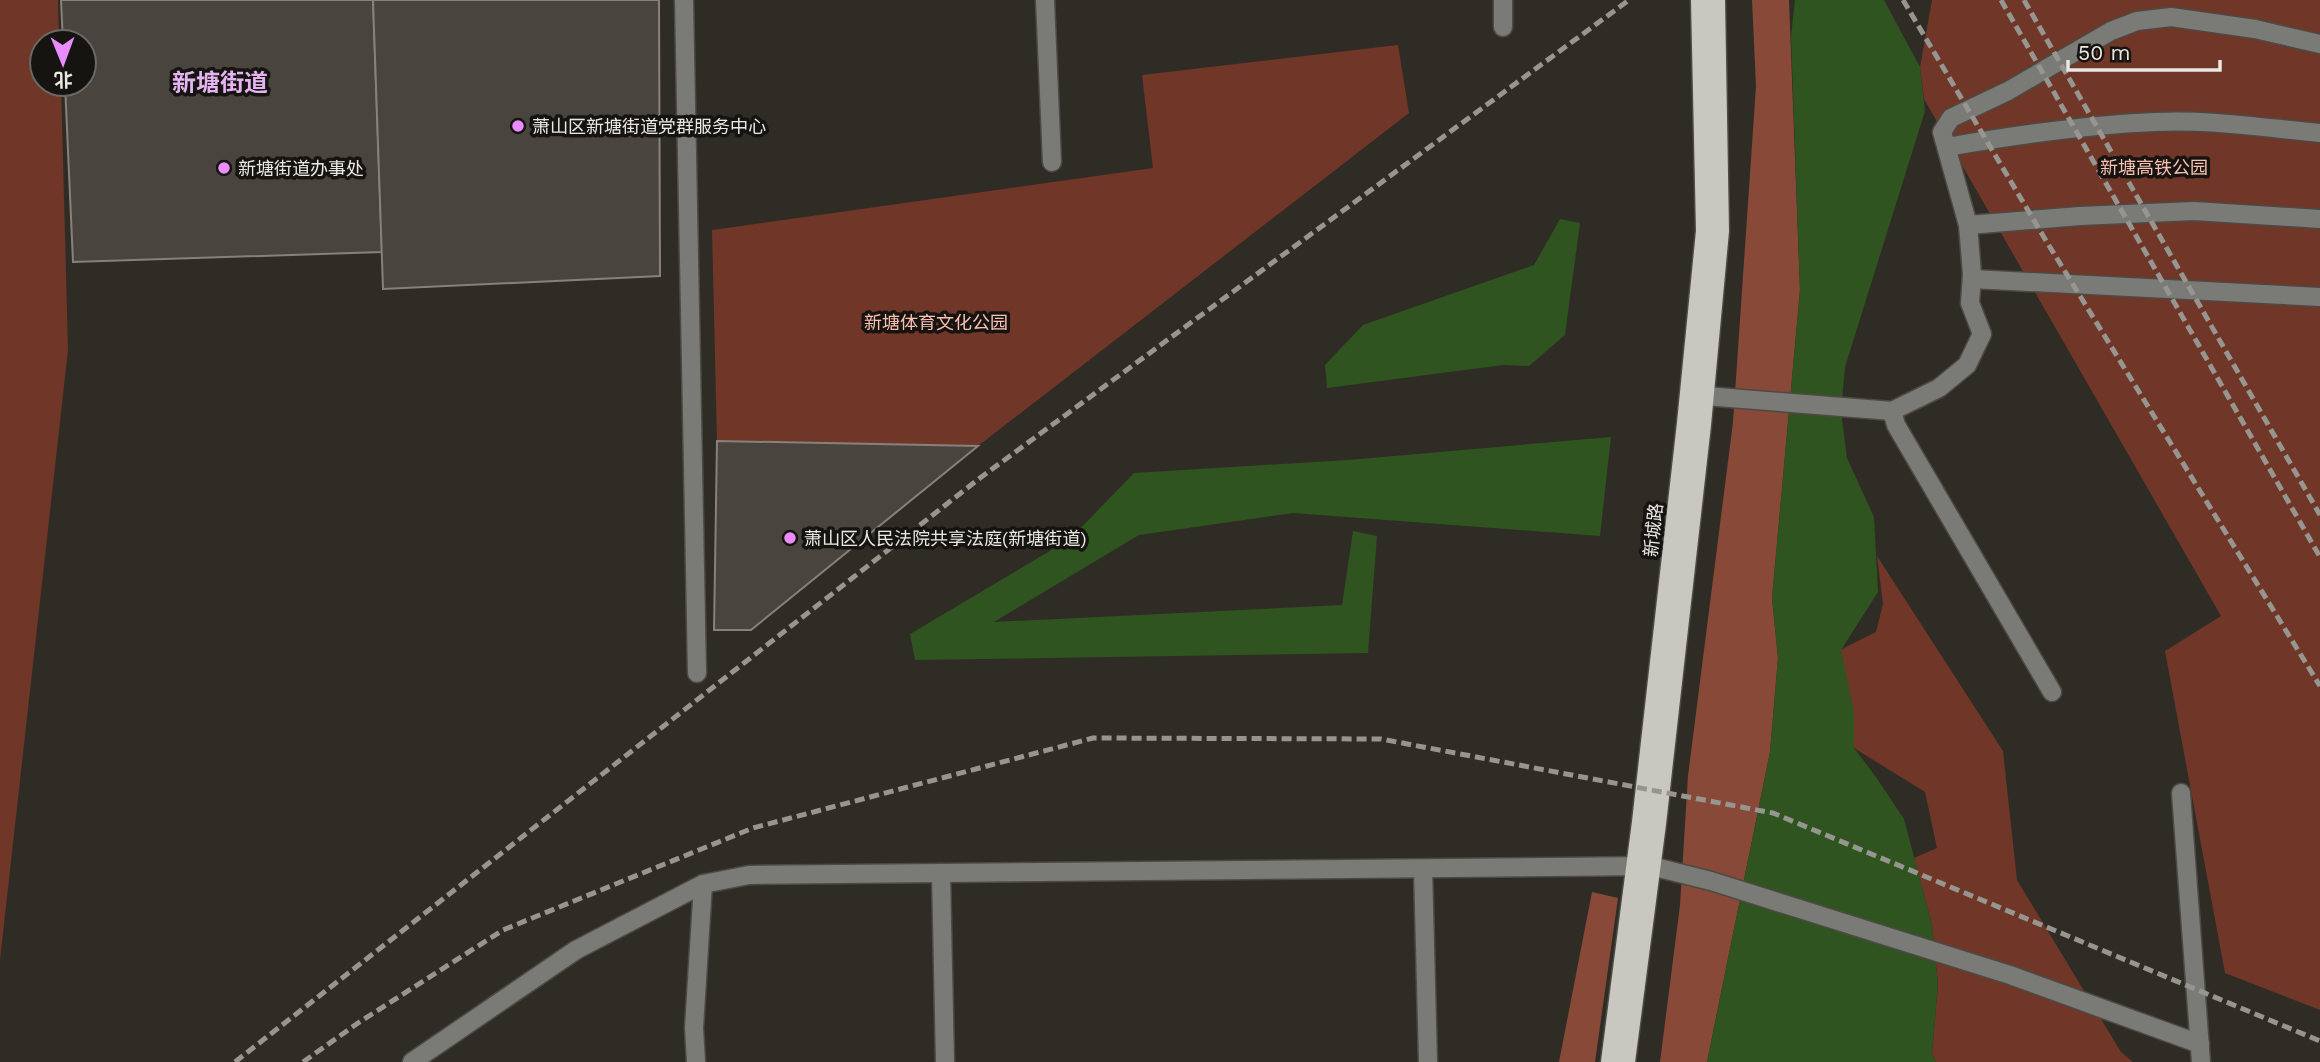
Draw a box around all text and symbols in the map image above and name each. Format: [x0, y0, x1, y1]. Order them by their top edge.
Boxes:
north arrow [28, 28, 98, 98]
scale bar [2068, 28, 2220, 72]
text: 50 m [2078, 40, 2130, 65]
text: 北 [54, 68, 73, 91]
district label: 新塘街道 [172, 69, 268, 97]
place label: 萧山区新塘街道党群服务中心 [532, 116, 766, 137]
marker: 萧山区新塘街道党群服务中心 [510, 118, 526, 134]
park label: 新塘高铁公园 [2100, 157, 2208, 178]
place label: 新塘街道办事处 [238, 158, 364, 179]
marker: 新塘街道办事处 [216, 160, 232, 176]
park label: 新塘体育文化公园 [864, 312, 1008, 333]
street label: 新城路 [1640, 502, 1666, 558]
place label: 萧山区人民法院共享法庭(新塘街道) [804, 528, 1087, 549]
marker: 萧山区人民法院共享法庭(新塘街道) [782, 530, 798, 546]

